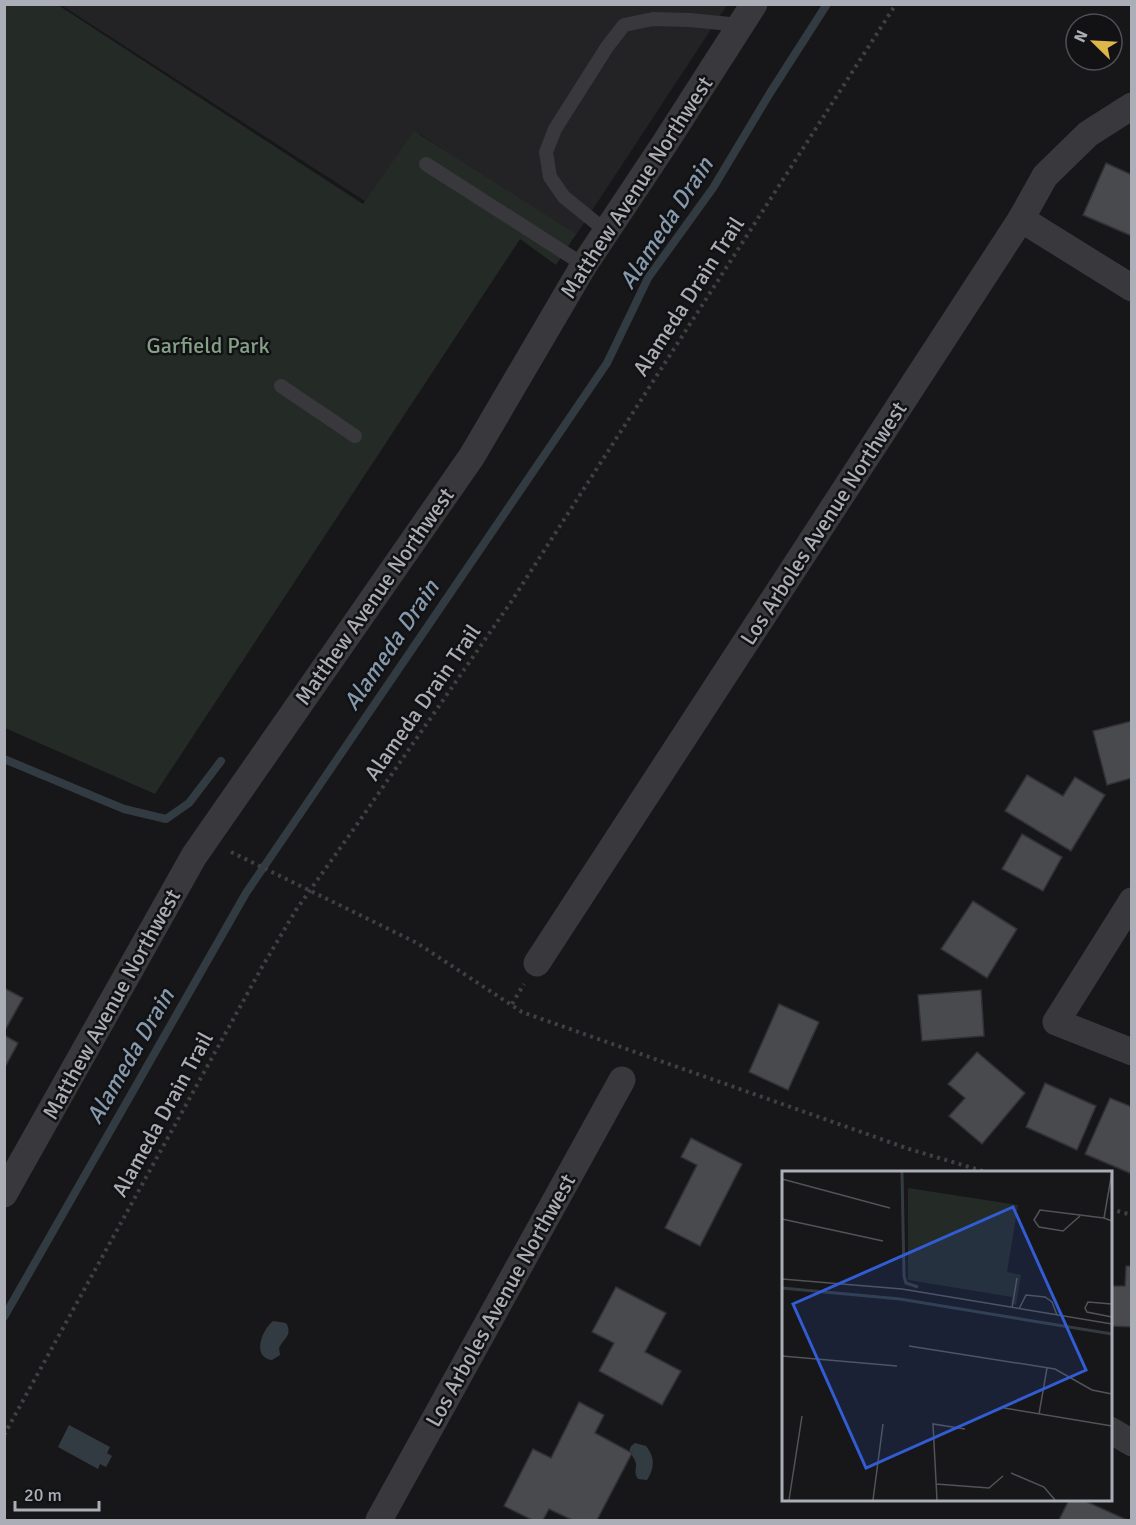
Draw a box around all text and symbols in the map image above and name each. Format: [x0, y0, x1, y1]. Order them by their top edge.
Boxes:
north arrow [1064, 12, 1124, 72]
text: N [1070, 27, 1093, 45]
street label: Matthew Avenue Northwest [554, 71, 719, 303]
water label: Alameda Drain [612, 151, 720, 295]
street label: Alameda Drain Trail [627, 212, 750, 381]
park label: Garfield Park [147, 332, 269, 359]
street label: Los Arboles Avenue Northwest [734, 396, 913, 650]
street label: Matthew Avenue Northwest [289, 482, 460, 710]
water label: Alameda Drain [336, 573, 446, 716]
street label: Alameda Drain Trail [358, 619, 486, 786]
street label: Matthew Avenue Northwest [37, 884, 186, 1124]
water label: Alameda Drain [79, 982, 181, 1129]
street label: Alameda Drain Trail [106, 1027, 219, 1202]
street label: Los Arboles Avenue Northwest [420, 1169, 581, 1431]
inset map [782, 1171, 1112, 1501]
scale bar [15, 1474, 99, 1512]
text: 20 m [24, 1484, 62, 1506]

